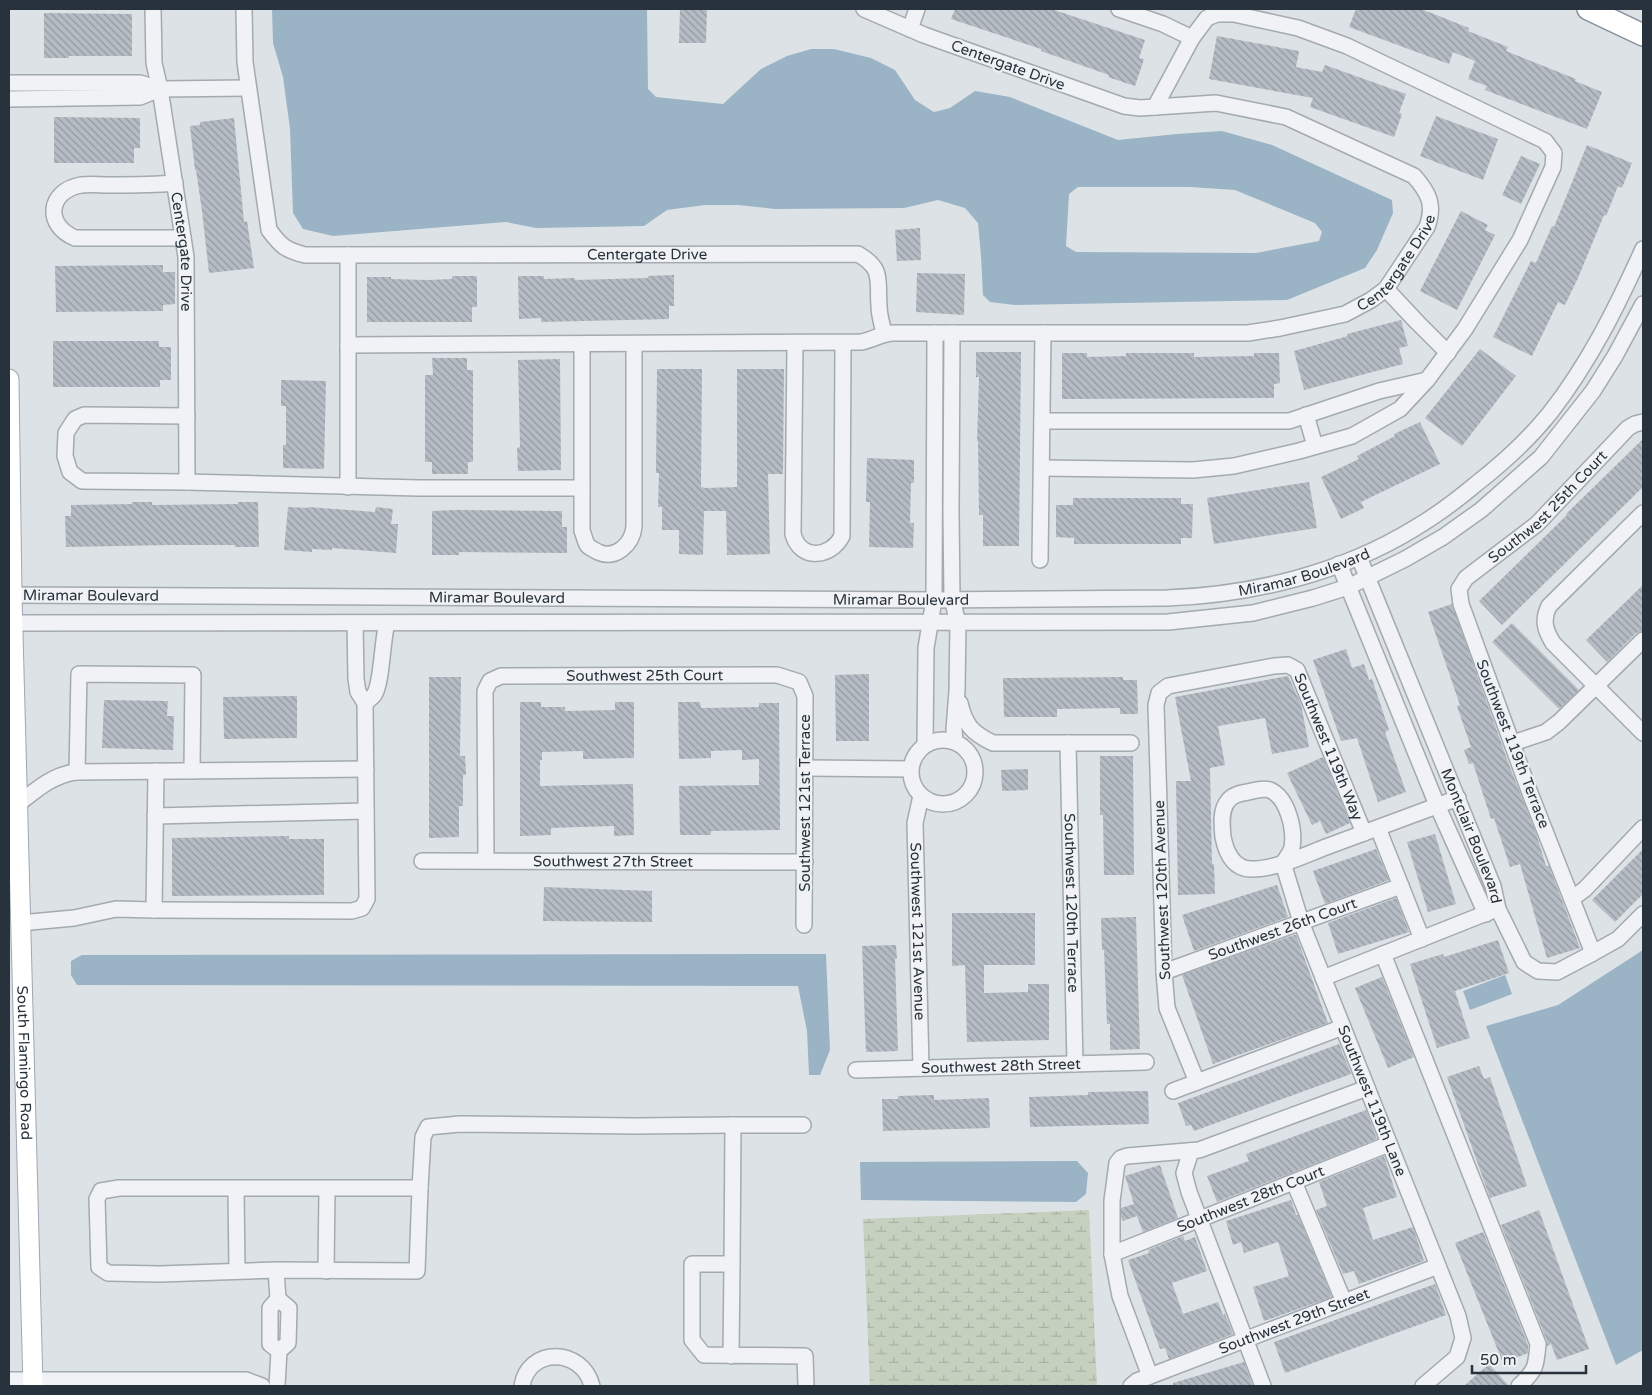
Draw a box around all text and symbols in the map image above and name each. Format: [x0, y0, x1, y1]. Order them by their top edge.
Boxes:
street label: Centergate Drive [949, 36, 1067, 94]
street label: Centergate Drive [167, 191, 195, 311]
street label: Centergate Drive [1354, 213, 1439, 315]
street label: Centergate Drive [587, 245, 707, 263]
street label: Southwest 25th Court [1485, 447, 1611, 567]
street label: Miramar Boulevard [1237, 544, 1372, 600]
street label: Miramar Boulevard [23, 586, 159, 605]
street label: Miramar Boulevard [429, 588, 565, 607]
street label: Miramar Boulevard [833, 590, 969, 609]
street label: Southwest 119th Terrace [1472, 657, 1554, 831]
street label: Southwest 25th Court [566, 666, 723, 685]
street label: Southwest 119th Way [1290, 671, 1367, 823]
street label: Southwest 121st Terrace [796, 714, 814, 892]
street label: Montclair Boulevard [1437, 766, 1506, 905]
street label: Southwest 120th Avenue [1150, 800, 1174, 980]
street label: Southwest 120th Terrace [1061, 813, 1082, 993]
street label: Southwest 121st Avenue [906, 842, 929, 1021]
street label: Southwest 27th Street [533, 852, 693, 871]
street label: Southwest 26th Court [1206, 894, 1360, 964]
street label: South Flamingo Road [13, 985, 35, 1140]
street label: Southwest 119th Lane [1334, 1022, 1410, 1179]
street label: Southwest 28th Street [921, 1055, 1081, 1077]
street label: Southwest 28th Court [1174, 1162, 1327, 1236]
street label: Southwest 29th Street [1216, 1284, 1372, 1358]
scale bar [1472, 1342, 1586, 1374]
text: 50 m [1480, 1351, 1517, 1369]

